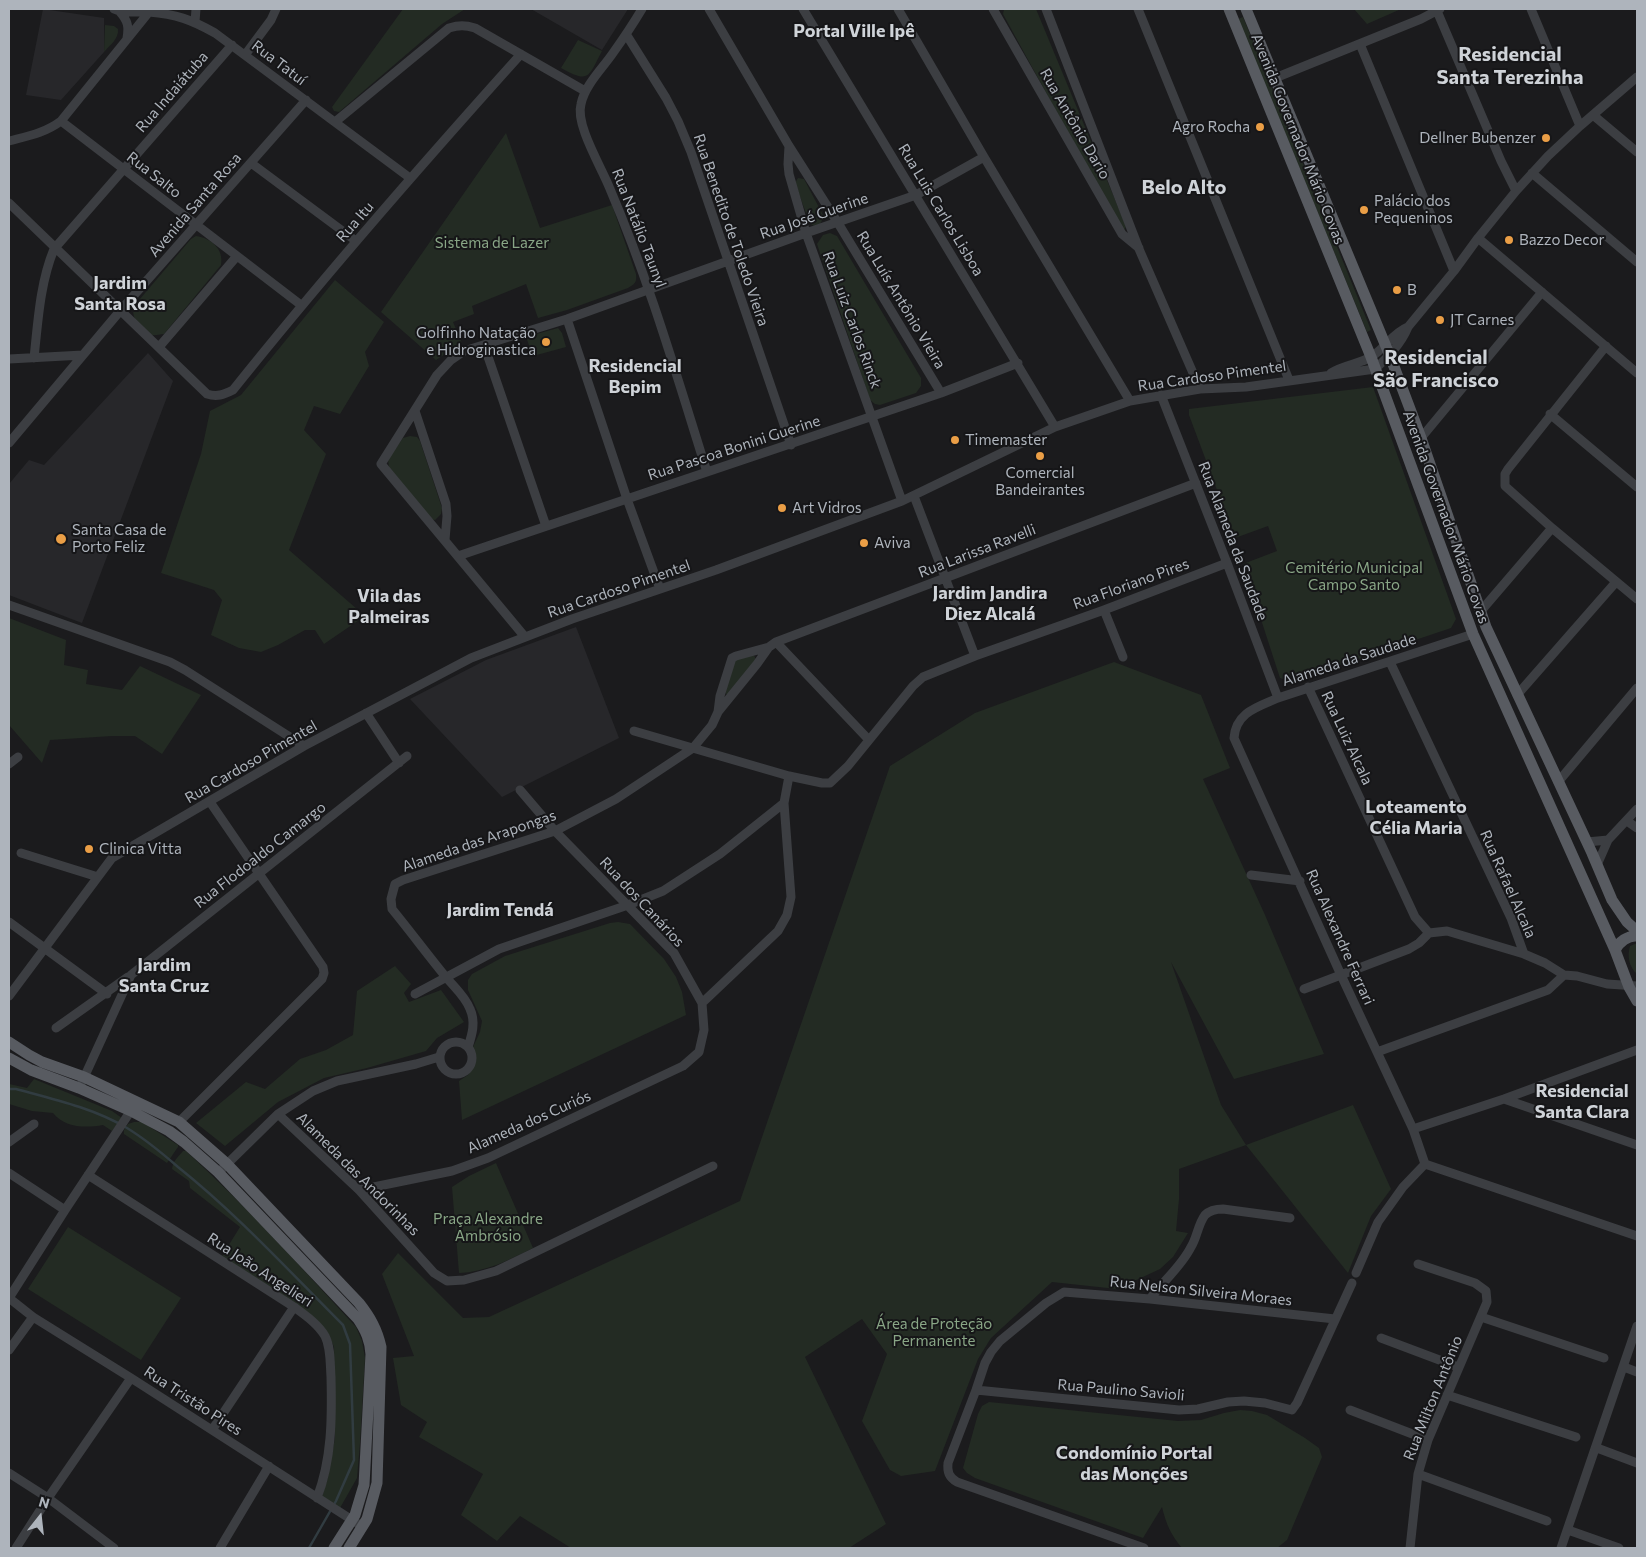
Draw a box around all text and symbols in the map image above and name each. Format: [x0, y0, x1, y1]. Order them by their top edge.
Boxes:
district label: Portal Ville Ipê [793, 20, 915, 42]
street label: Avenida Governador Mário Covas [1247, 31, 1349, 247]
street label: Rua Tatuí [248, 37, 310, 89]
district label: Residencial Santa Terezinha [1437, 42, 1583, 89]
street label: Rua Indaiátuba [132, 48, 212, 136]
street label: Rua Antônio Dario [1036, 65, 1114, 183]
place label: Agro Rocha [1172, 118, 1250, 136]
marker: Agro Rocha [1254, 121, 1266, 133]
place label: Dellner Bubenzer [1419, 129, 1536, 147]
street label: Rua Benedito de Toledo Vieira [690, 131, 772, 329]
marker: Dellner Bubenzer [1540, 132, 1552, 144]
street label: Rua Luis Carlos Lisboa [894, 141, 988, 279]
street label: Rua Salto [123, 148, 185, 202]
street label: Avenida Santa Rosa [145, 149, 245, 261]
street label: Rua Natálio Taunyl [608, 166, 670, 290]
district label: Belo Alto [1141, 175, 1227, 199]
street label: Rua José Guerine [757, 189, 871, 243]
place label: Palácio dos Pequeninos [1374, 192, 1453, 227]
street label: Rua Itu [333, 198, 377, 246]
marker: Palácio dos Pequeninos [1358, 204, 1370, 216]
street label: Rua Luís Antônio Vieira [853, 228, 949, 372]
place label: Bazzo Decor [1519, 231, 1605, 249]
park label: Sistema de Lazer [435, 234, 549, 252]
marker: Bazzo Decor [1503, 234, 1515, 246]
street label: Rua Luiz Carlos Rinck [819, 249, 885, 391]
district label: Jardim Santa Rosa [74, 272, 166, 314]
place label: B [1407, 281, 1417, 299]
marker: B [1391, 284, 1403, 296]
place label: JT Carnes [1450, 311, 1514, 329]
marker: JT Carnes [1434, 314, 1446, 326]
place label: Golfinho Natação e Hidroginastica [416, 324, 536, 359]
marker: Golfinho Natação e Hidroginastica [540, 336, 552, 348]
district label: Residencial São Francisco [1373, 345, 1499, 392]
district label: Residencial Bepim [588, 355, 682, 398]
street label: Rua Cardoso Pimentel [1137, 357, 1287, 395]
street label: Avenida Governador Mário Covas [1399, 408, 1493, 626]
street label: Rua Pascoa Bonini Guerine [645, 412, 823, 484]
place label: Timemaster [965, 431, 1047, 449]
marker: Timemaster [949, 434, 961, 446]
marker: Comercial Bandeirantes [1034, 450, 1046, 462]
street label: Rua Alameda da Saudade [1194, 459, 1272, 623]
place label: Comercial Bandeirantes [995, 464, 1085, 499]
place label: Art Vidros [792, 499, 862, 517]
marker: Art Vidros [776, 502, 788, 514]
street label: Rua Larissa Ravelli [916, 520, 1038, 582]
place label: Santa Casa de Porto Feliz [72, 521, 166, 556]
marker: Santa Casa de Porto Feliz [54, 532, 68, 546]
place label: Aviva [874, 534, 911, 552]
marker: Aviva [858, 537, 870, 549]
street label: Rua Floriano Pires [1070, 555, 1192, 613]
street label: Rua Cardoso Pimentel [545, 556, 693, 622]
park label: Cemitério Municipal Campo Santo [1285, 559, 1423, 594]
district label: Jardim Jandira Diez Alcalá [932, 582, 1048, 624]
district label: Vila das Palmeiras [348, 585, 430, 628]
street label: Alameda da Saudade [1280, 630, 1418, 690]
street label: Rua Luiz Alcala [1317, 688, 1377, 788]
street label: Rua Cardoso Pimentel [182, 717, 320, 807]
district label: Loteamento Célia Maria [1365, 796, 1467, 839]
street label: Rua Flodoaldo Camargo [191, 798, 329, 912]
street label: Alameda das Arapongas [400, 806, 558, 876]
street label: Rua Rafael Alcala [1476, 827, 1540, 941]
place label: Clinica Vitta [99, 840, 182, 858]
marker: Clinica Vitta [83, 843, 95, 855]
street label: Rua dos Canários [596, 853, 688, 951]
street label: Rua Alexandre Ferrari [1302, 866, 1378, 1008]
district label: Jardim Tendá [446, 899, 554, 921]
district label: Jardim Santa Cruz [119, 954, 209, 996]
district label: Residencial Santa Clara [1535, 1080, 1629, 1122]
street label: Alameda dos Curiós [464, 1087, 594, 1157]
street label: Alameda das Andorinhas [293, 1109, 423, 1239]
park label: Praça Alexandre Ambrósio [433, 1210, 543, 1245]
street label: Rua João Angelieri [204, 1229, 316, 1311]
street label: Rua Nelson Silveira Moraes [1109, 1272, 1293, 1310]
park label: Área de Proteção Permanente [876, 1315, 992, 1350]
street label: Rua Milton Antônio [1400, 1333, 1466, 1463]
street label: Rua Tristão Pires [140, 1363, 246, 1439]
street label: Rua Paulino Savioli [1057, 1375, 1185, 1405]
district label: Condomínio Portal das Monções [1056, 1442, 1212, 1485]
north arrow [15, 1492, 65, 1542]
text: N [37, 1492, 52, 1512]

